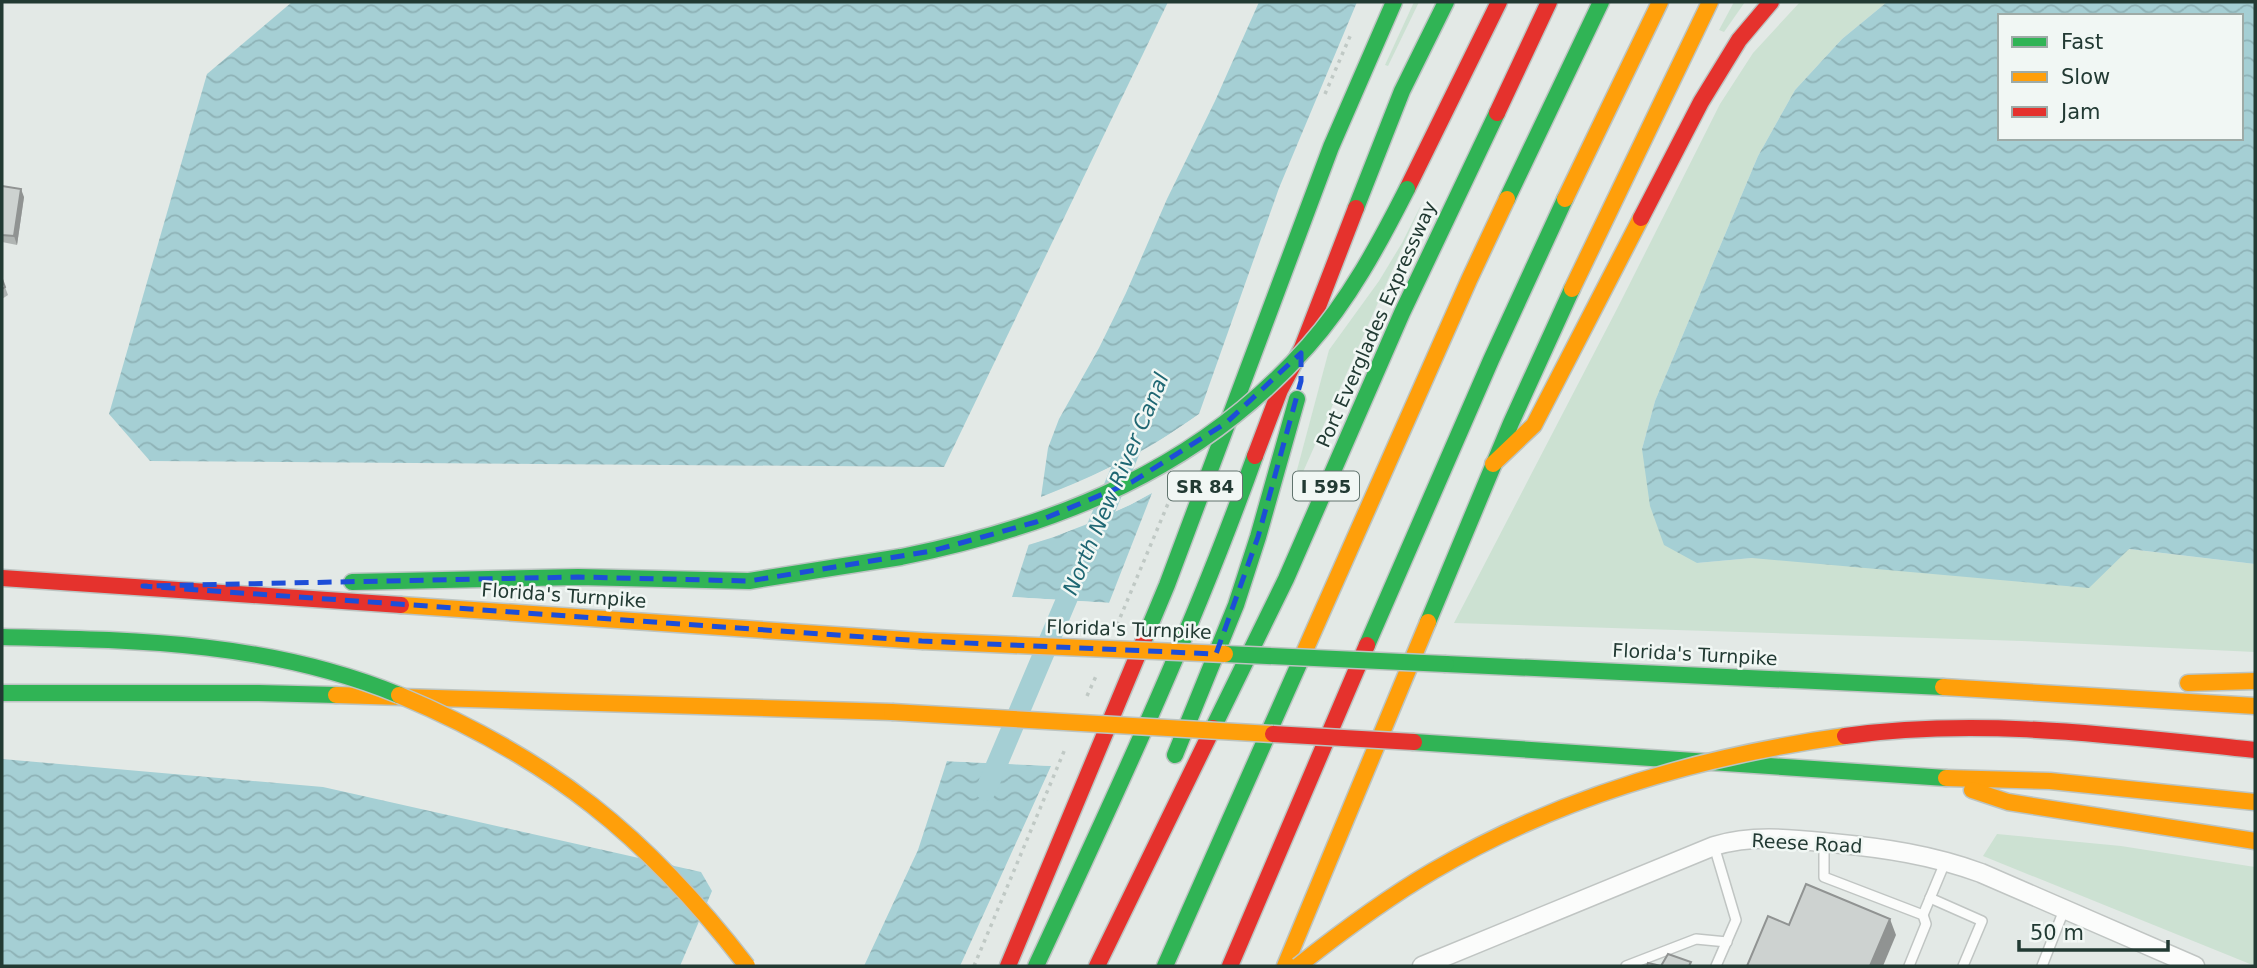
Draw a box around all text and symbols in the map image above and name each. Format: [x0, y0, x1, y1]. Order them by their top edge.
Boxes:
legend [1998, 14, 2243, 140]
text: Fast [2061, 30, 2103, 54]
text: Slow [2061, 65, 2110, 89]
text: Jam [2059, 100, 2101, 124]
street label: Port Everglades Expressway [1312, 197, 1440, 451]
water label: North New River Canal [1058, 369, 1174, 598]
road number: SR 84 [1168, 472, 1242, 500]
road number: I 595 [1293, 472, 1359, 500]
street label: Florida's Turnpike [481, 578, 647, 612]
street label: Florida's Turnpike [1046, 615, 1212, 643]
street label: Florida's Turnpike [1612, 639, 1778, 669]
street label: Reese Road [1751, 829, 1863, 857]
scale bar [2019, 908, 2168, 952]
text: 50 m [2030, 921, 2084, 945]

